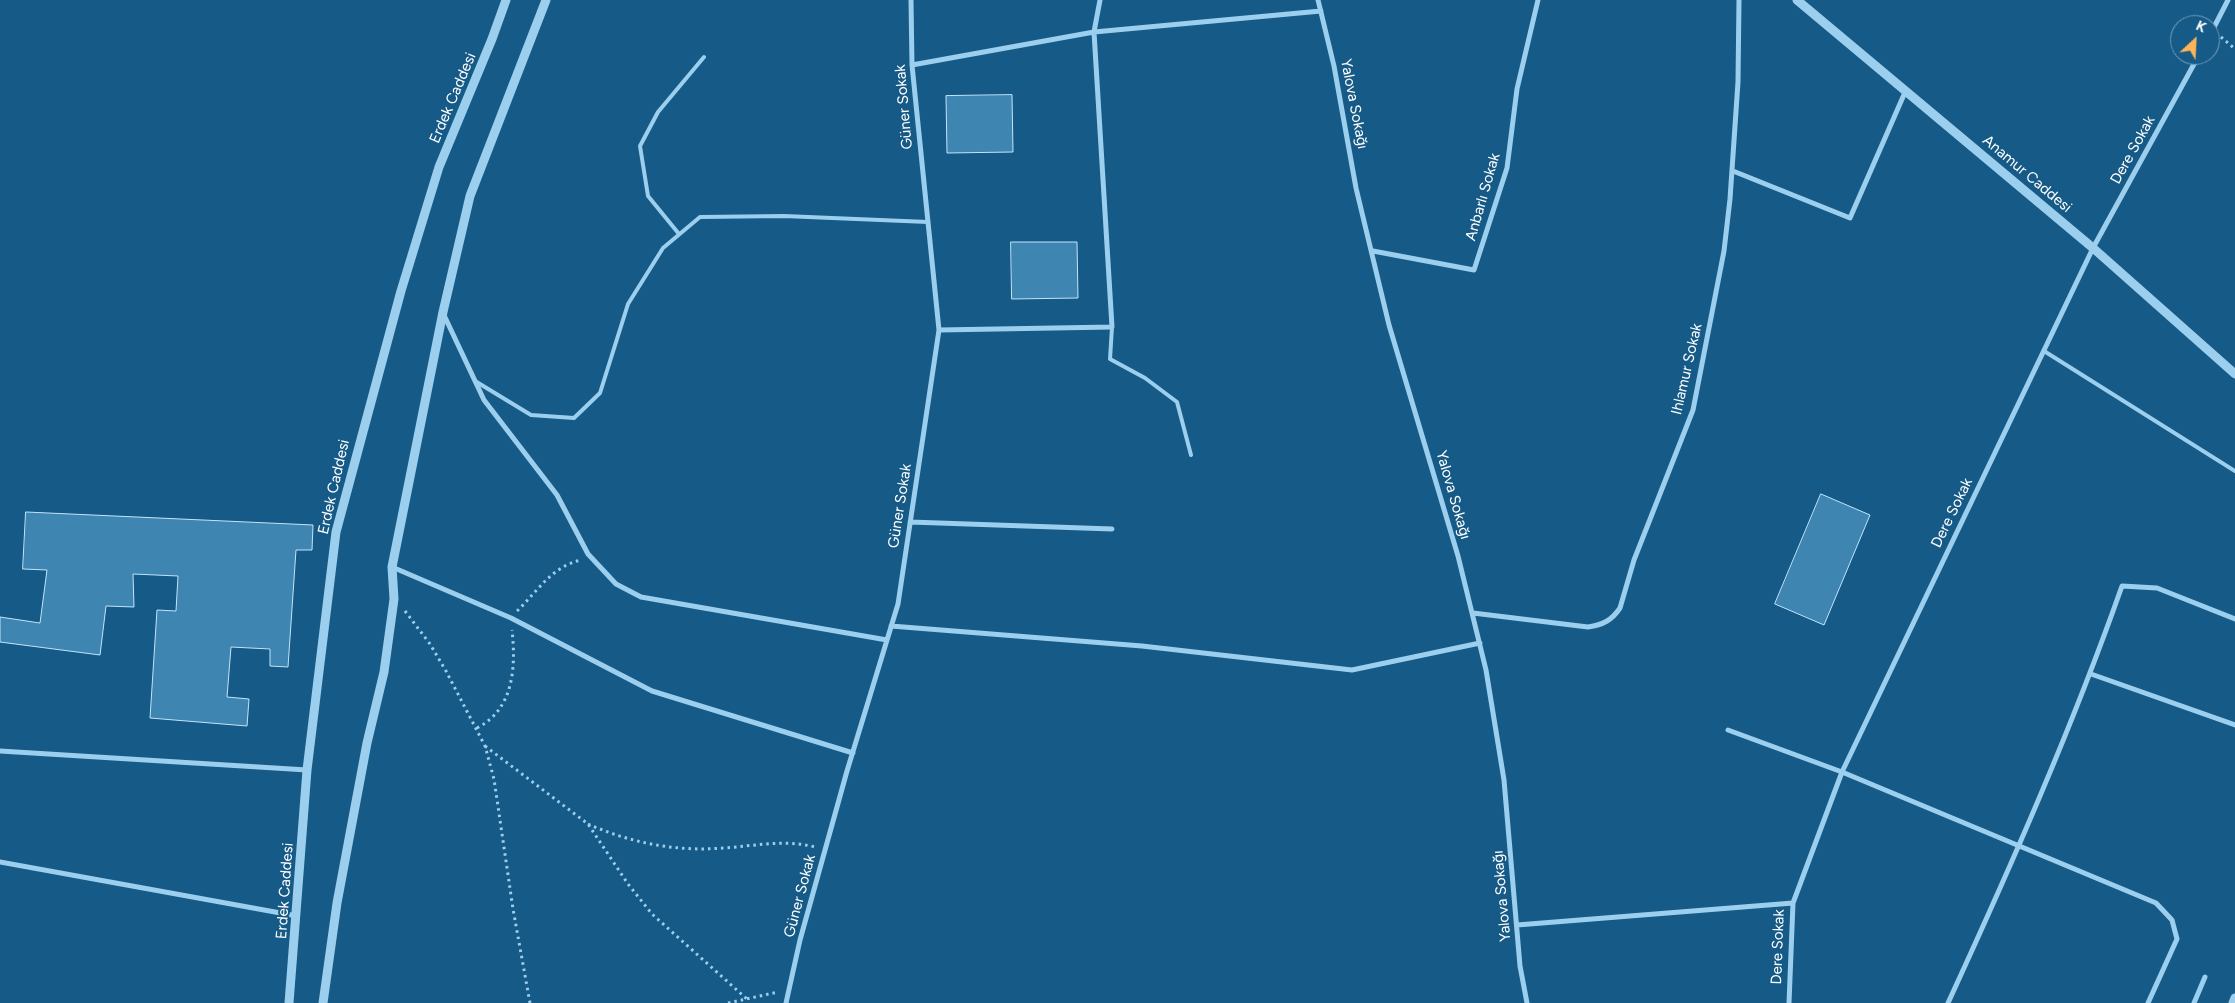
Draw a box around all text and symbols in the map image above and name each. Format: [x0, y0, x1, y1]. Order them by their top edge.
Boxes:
north arrow [2170, 15, 2220, 65]
text: K [2193, 17, 2209, 37]
street label: Erdek Caddesi [426, 50, 480, 146]
street label: Yalova Sokağı [1336, 57, 1372, 151]
street label: Güner Sokak [891, 64, 917, 150]
street label: Dere Sokak [2107, 113, 2159, 187]
street label: Anamur Caddesi [1979, 131, 2075, 217]
street label: Anbarlı Sokak [1462, 151, 1504, 243]
street label: Ihlamur Sokak [1668, 322, 1706, 416]
street label: Erdek Caddesi [314, 438, 354, 536]
street label: Yalova Sokağı [1432, 449, 1474, 541]
street label: Güner Sokak [884, 463, 916, 549]
street label: Dere Sokak [1927, 475, 1977, 551]
street label: Erdek Caddesi [273, 842, 297, 940]
street label: Yalova Sokağı [1489, 850, 1515, 942]
street label: Güner Sokak [780, 853, 820, 939]
street label: Dere Sokak [1768, 909, 1788, 985]

